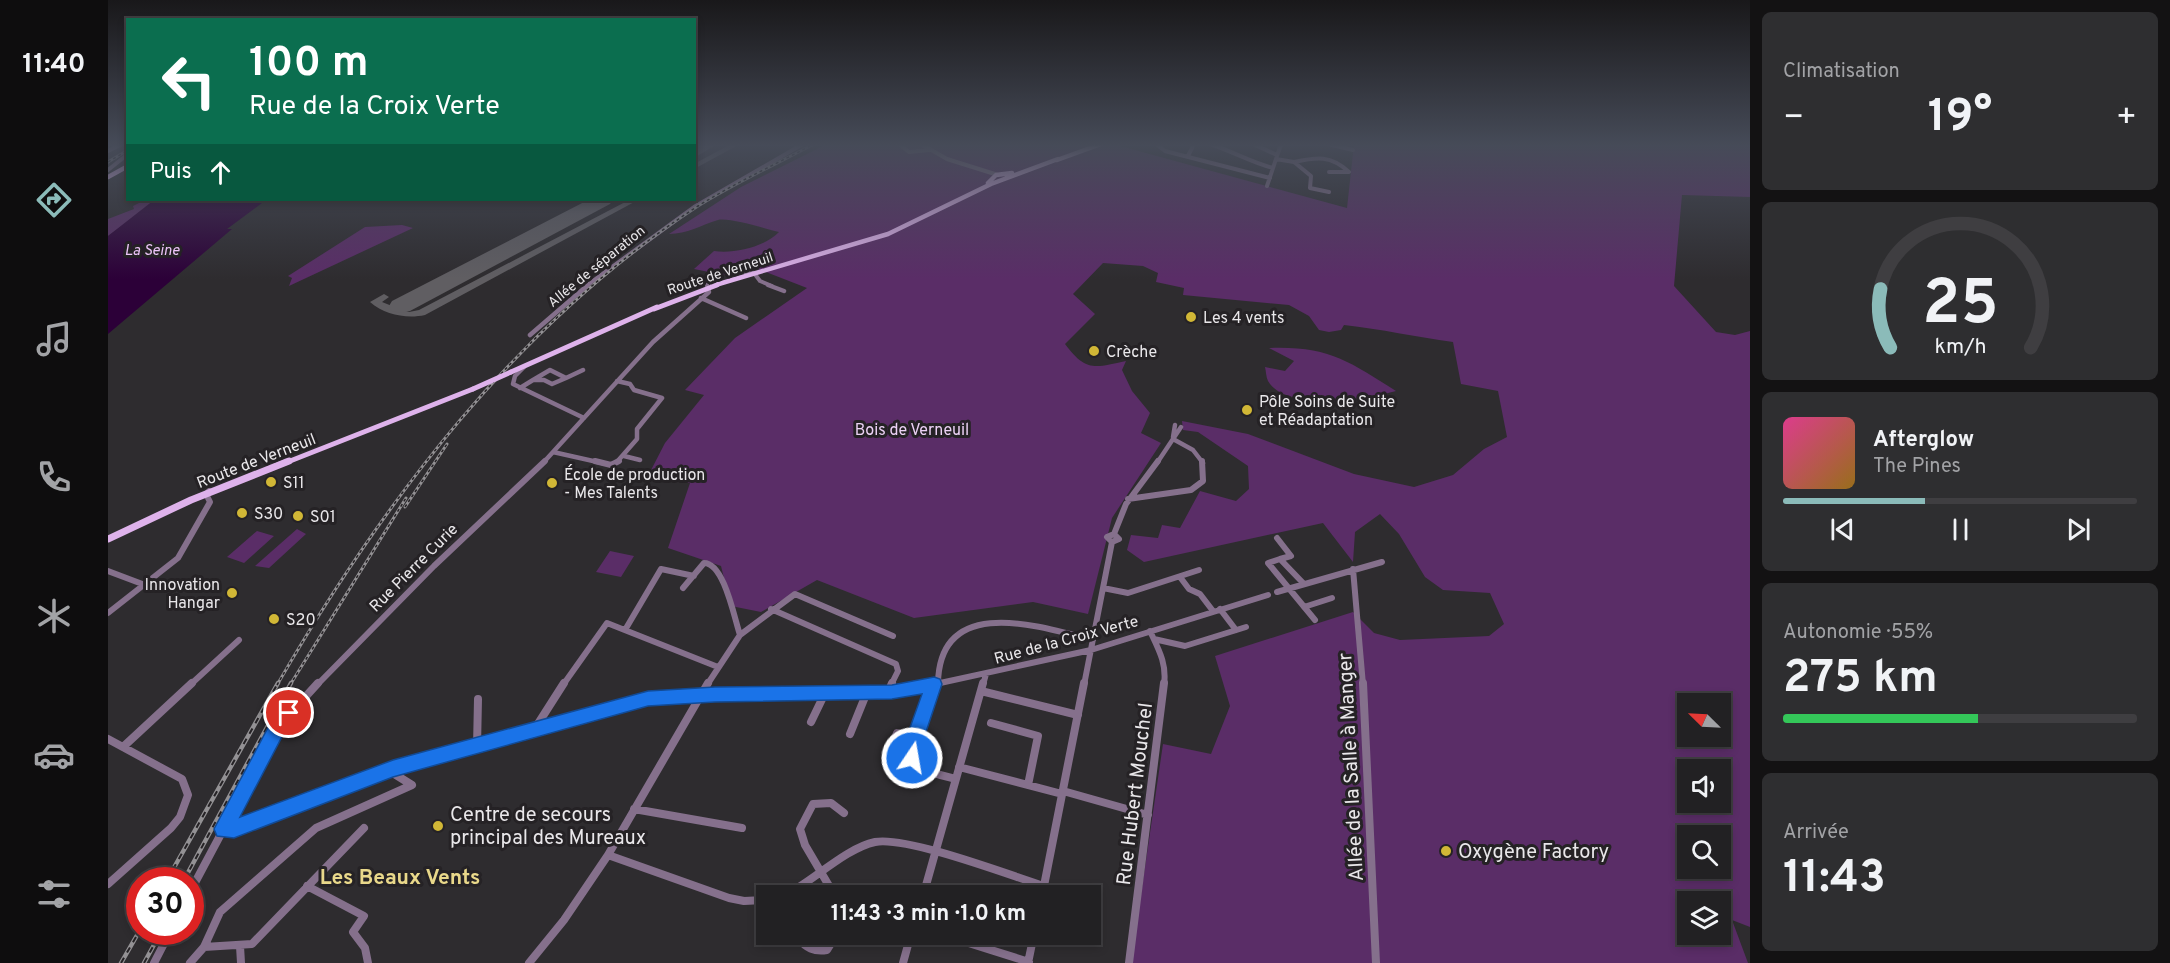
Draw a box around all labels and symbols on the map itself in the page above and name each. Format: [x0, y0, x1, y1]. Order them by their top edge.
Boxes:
street label: Allée de séparation [545, 223, 649, 312]
water label: La Seine [125, 242, 180, 261]
street label: Route de Verneuil [665, 249, 776, 300]
place label: Les 4 vents [1203, 309, 1284, 329]
marker: Les 4 vents [1184, 310, 1198, 324]
place label: Crèche [1106, 343, 1157, 363]
marker: Crèche [1087, 344, 1101, 358]
place label: Pôle Soins de Suite et Réadaptation [1259, 393, 1395, 431]
marker: Pôle Soins de Suite et Réadaptation [1240, 403, 1254, 417]
park label: Bois de Verneuil [855, 421, 969, 441]
street label: Route de Verneuil [194, 430, 319, 494]
place label: École de production - Mes Talents [564, 464, 705, 504]
place label: S11 [283, 474, 305, 494]
marker: S11 [264, 475, 278, 489]
marker: École de production - Mes Talents [545, 476, 559, 490]
place label: S30 [254, 505, 283, 525]
marker: S30 [235, 506, 249, 520]
place label: S01 [310, 508, 336, 528]
marker: S01 [291, 509, 305, 523]
street label: Rue Pierre Curie [366, 520, 463, 617]
place label: Innovation Hangar [144, 576, 220, 614]
marker: Innovation Hangar [225, 586, 239, 600]
place label: S20 [286, 611, 316, 631]
marker: S20 [267, 612, 281, 626]
street label: Rue de la Croix Verte [992, 612, 1141, 670]
street label: Allée de la Salle à Manger [1333, 652, 1371, 882]
pin [263, 687, 314, 738]
north arrow [1677, 693, 1731, 747]
street label: Rue Hubert Mouchel [1112, 701, 1160, 887]
position arrow [880, 726, 944, 790]
place label: Centre de secours principal des Mureaux [450, 803, 646, 852]
marker: Centre de secours principal des Mureaux [431, 819, 445, 833]
place label: Oxygène Factory [1458, 840, 1609, 866]
marker: Oxygène Factory [1439, 844, 1453, 858]
district label: Les Beaux Vents [320, 865, 480, 892]
speed limit sign: 30 [126, 867, 204, 945]

